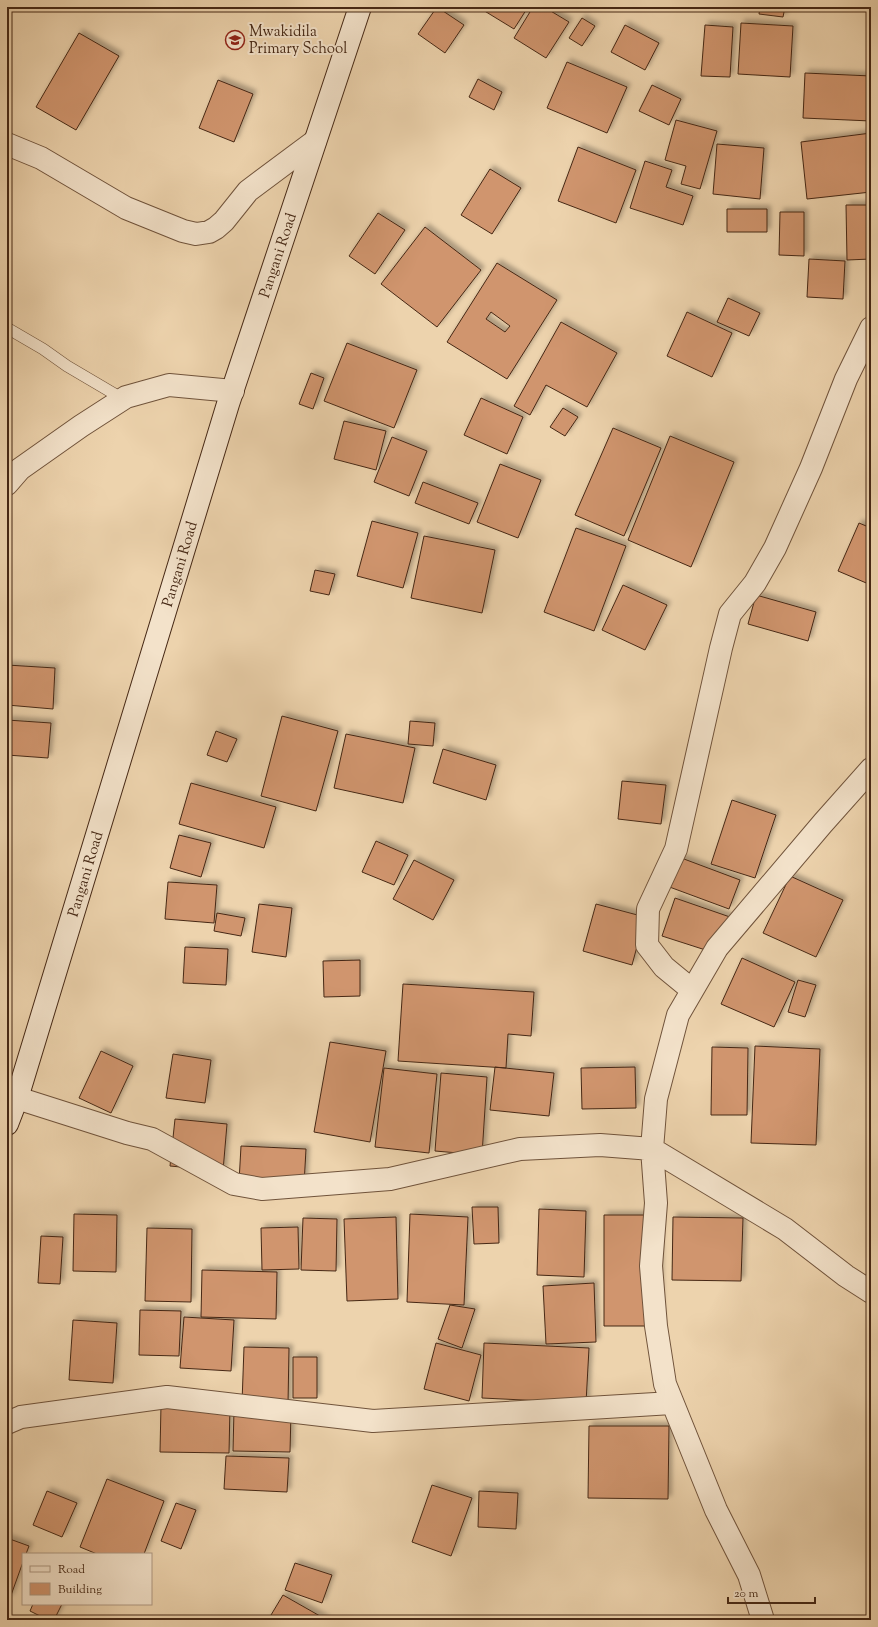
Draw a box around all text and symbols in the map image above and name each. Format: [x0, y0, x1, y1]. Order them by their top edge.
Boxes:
place label: Mwakidila Primary School [249, 22, 347, 60]
school or university icon: Mwakidila Primary School [224, 29, 246, 51]
street label: Pangani Road [255, 210, 303, 301]
street label: Pangani Road [158, 519, 204, 610]
street label: Pangani Road [64, 829, 110, 920]
legend [22, 1553, 152, 1605]
text: Road [58, 1561, 85, 1579]
scale bar [728, 1579, 815, 1605]
text: Building [58, 1581, 102, 1599]
text: 20 m [734, 1585, 759, 1603]

